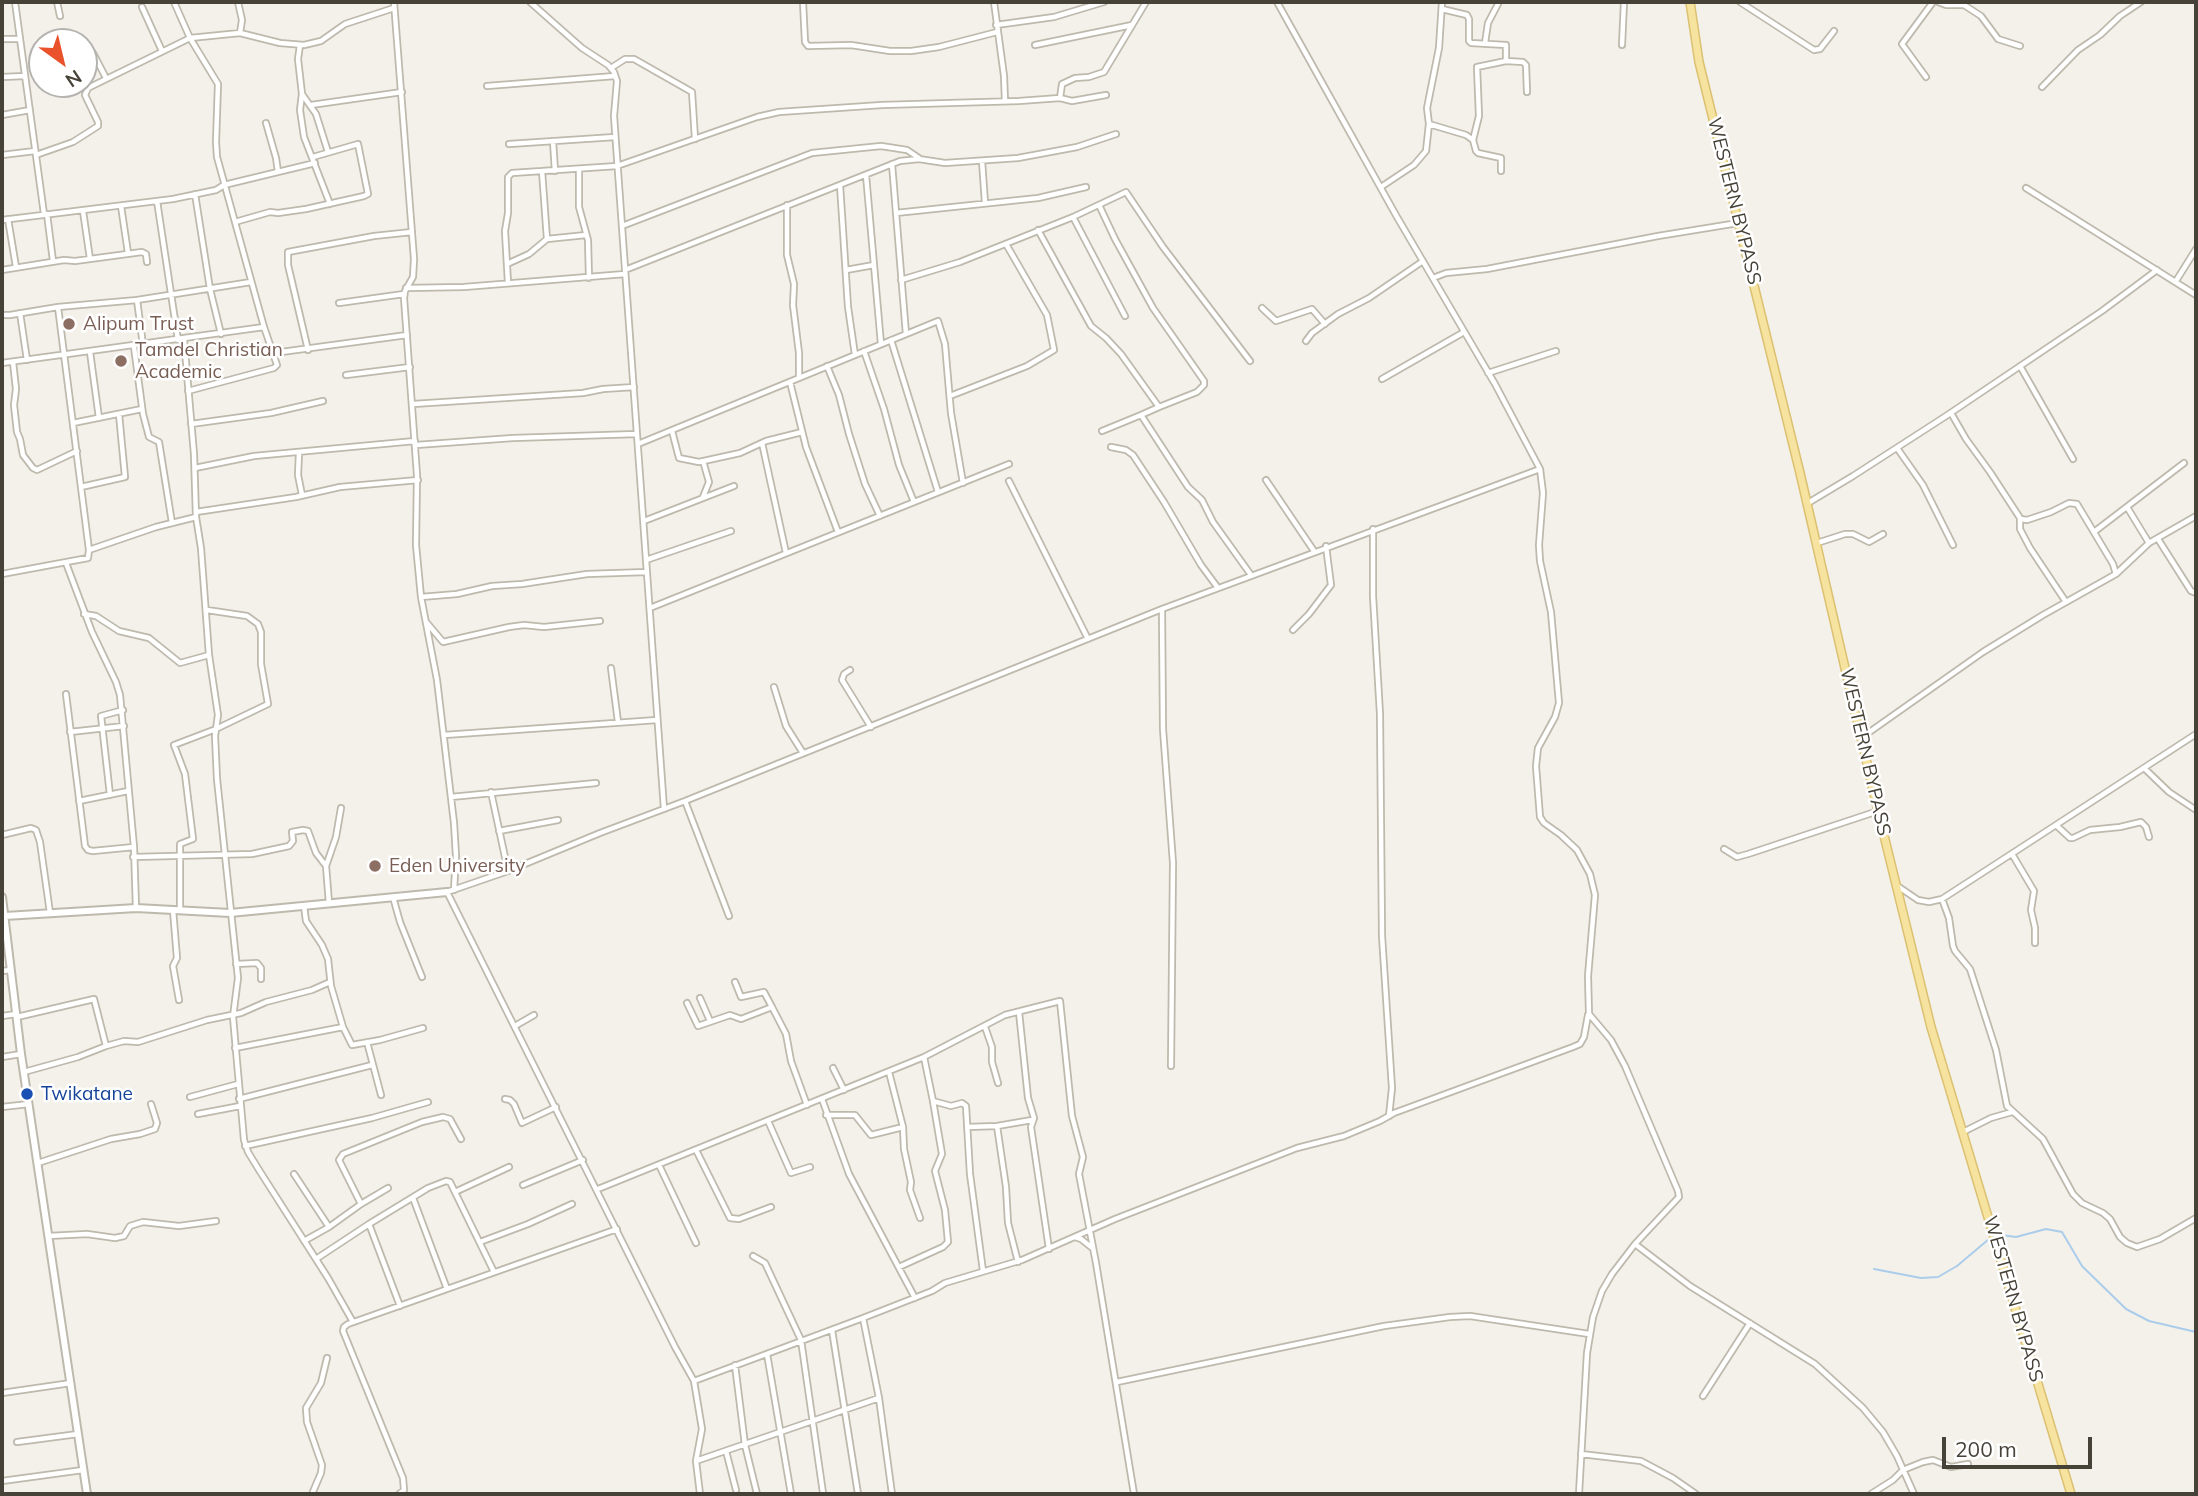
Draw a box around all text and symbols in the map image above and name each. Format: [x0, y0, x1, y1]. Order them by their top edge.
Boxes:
north arrow [28, 28, 98, 98]
text: N [61, 65, 86, 93]
street label: WESTERN BYPASS [1702, 115, 1766, 287]
place label: Alipum Trust [83, 313, 194, 335]
marker: Alipum Trust [61, 316, 77, 332]
place label: Tamdel Christian Academic [135, 339, 283, 383]
marker: Tamdel Christian Academic [113, 353, 129, 369]
street label: WESTERN BYPASS [1835, 666, 1895, 838]
place label: Eden University [389, 855, 525, 877]
marker: Eden University [367, 858, 383, 874]
place label: Twikatane [41, 1083, 133, 1105]
marker: Twikatane [19, 1086, 35, 1102]
street label: WESTERN BYPASS [1978, 1213, 2048, 1385]
scale bar [1946, 1422, 2096, 1466]
text: 200 m [1955, 1436, 2017, 1462]

